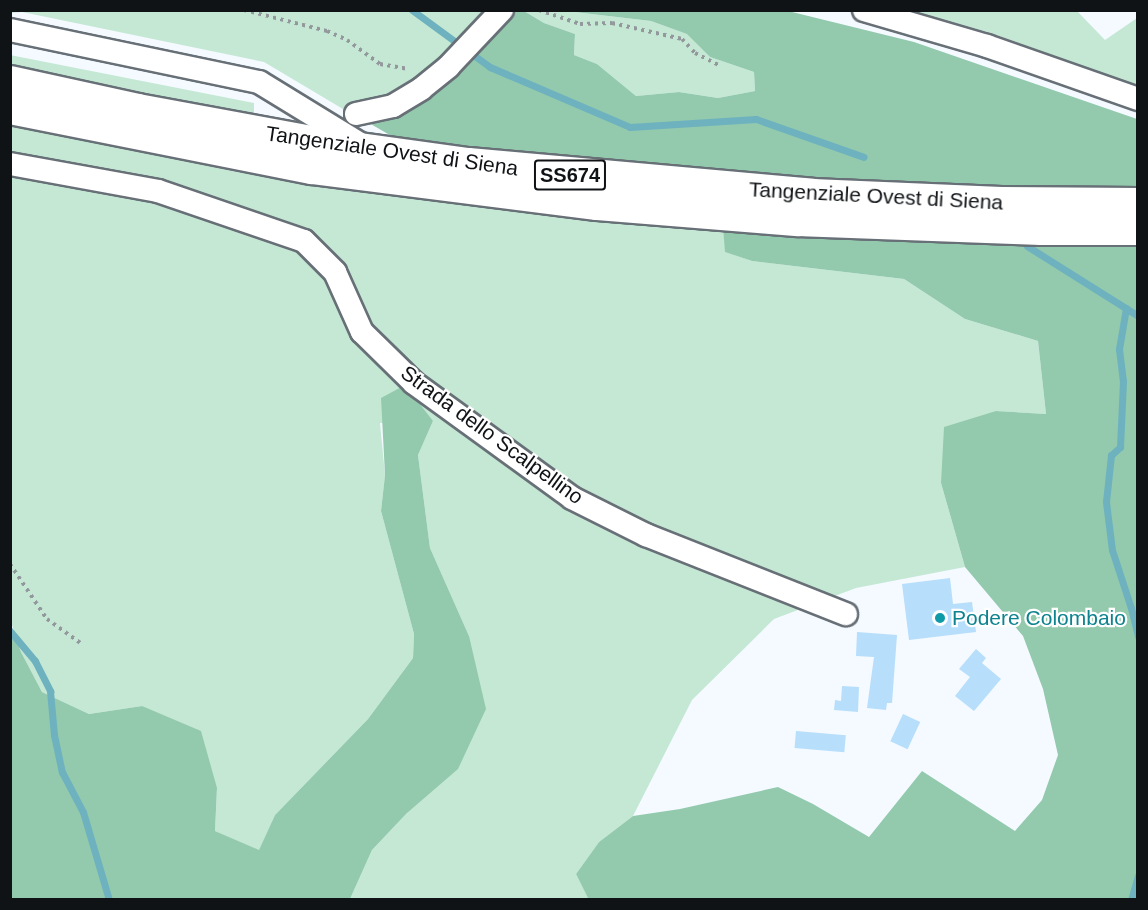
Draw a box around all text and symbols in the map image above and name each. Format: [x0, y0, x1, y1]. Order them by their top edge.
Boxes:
street label: Tangenziale Ovest di Siena [264, 121, 520, 181]
road number: SS674 [532, 158, 608, 192]
street label: Tangenziale Ovest di Siena [748, 177, 1004, 215]
street label: Strada dello Scalpellino [396, 360, 588, 510]
place label: Podere Colombaio [952, 605, 1126, 631]
marker: Podere Colombaio [933, 611, 947, 625]

